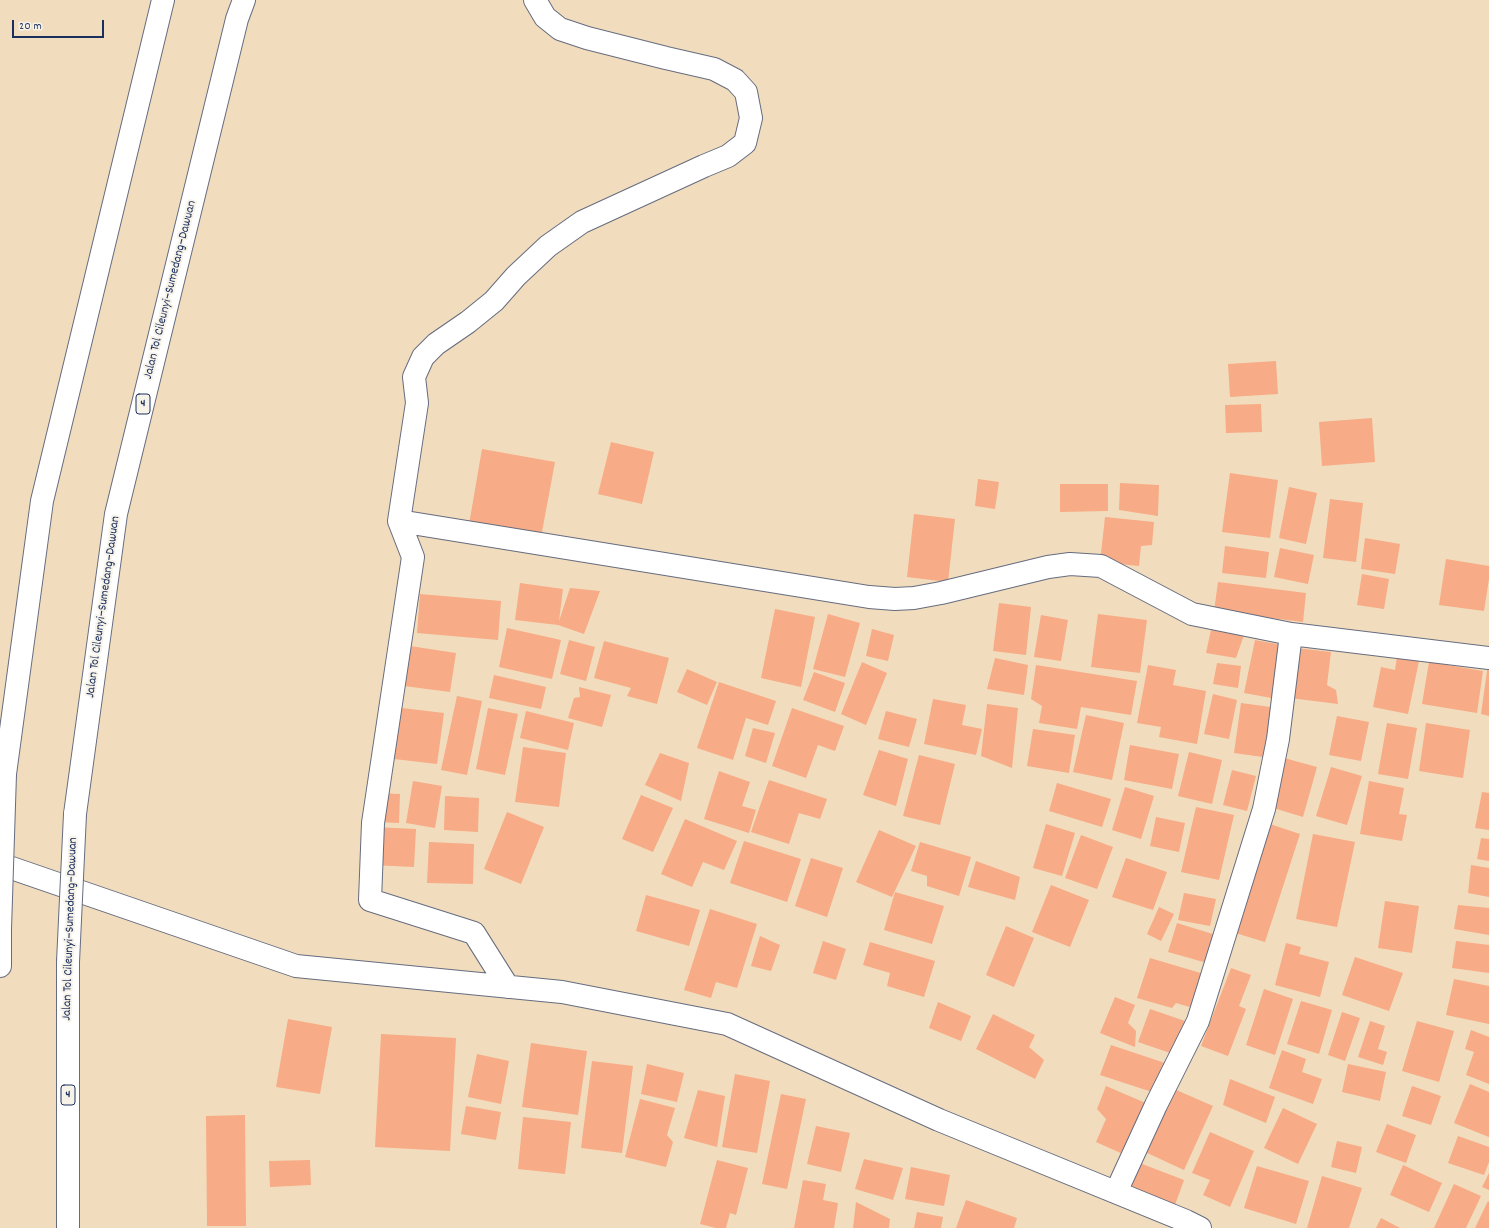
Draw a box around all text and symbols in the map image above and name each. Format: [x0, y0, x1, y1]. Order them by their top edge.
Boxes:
scale bar [14, 12, 106, 38]
text: 20 m [19, 18, 42, 35]
street label: Jalan Tol Cileunyi–Sumedang–Dawuan [141, 199, 201, 381]
road number: 4 [136, 394, 150, 414]
street label: Jalan Tol Cileunyi–Sumedang–Dawuan [84, 515, 124, 699]
street label: Jalan Tol Cileunyi–Sumedang–Dawuan [60, 837, 82, 1021]
road number: 4 [61, 1085, 75, 1105]

